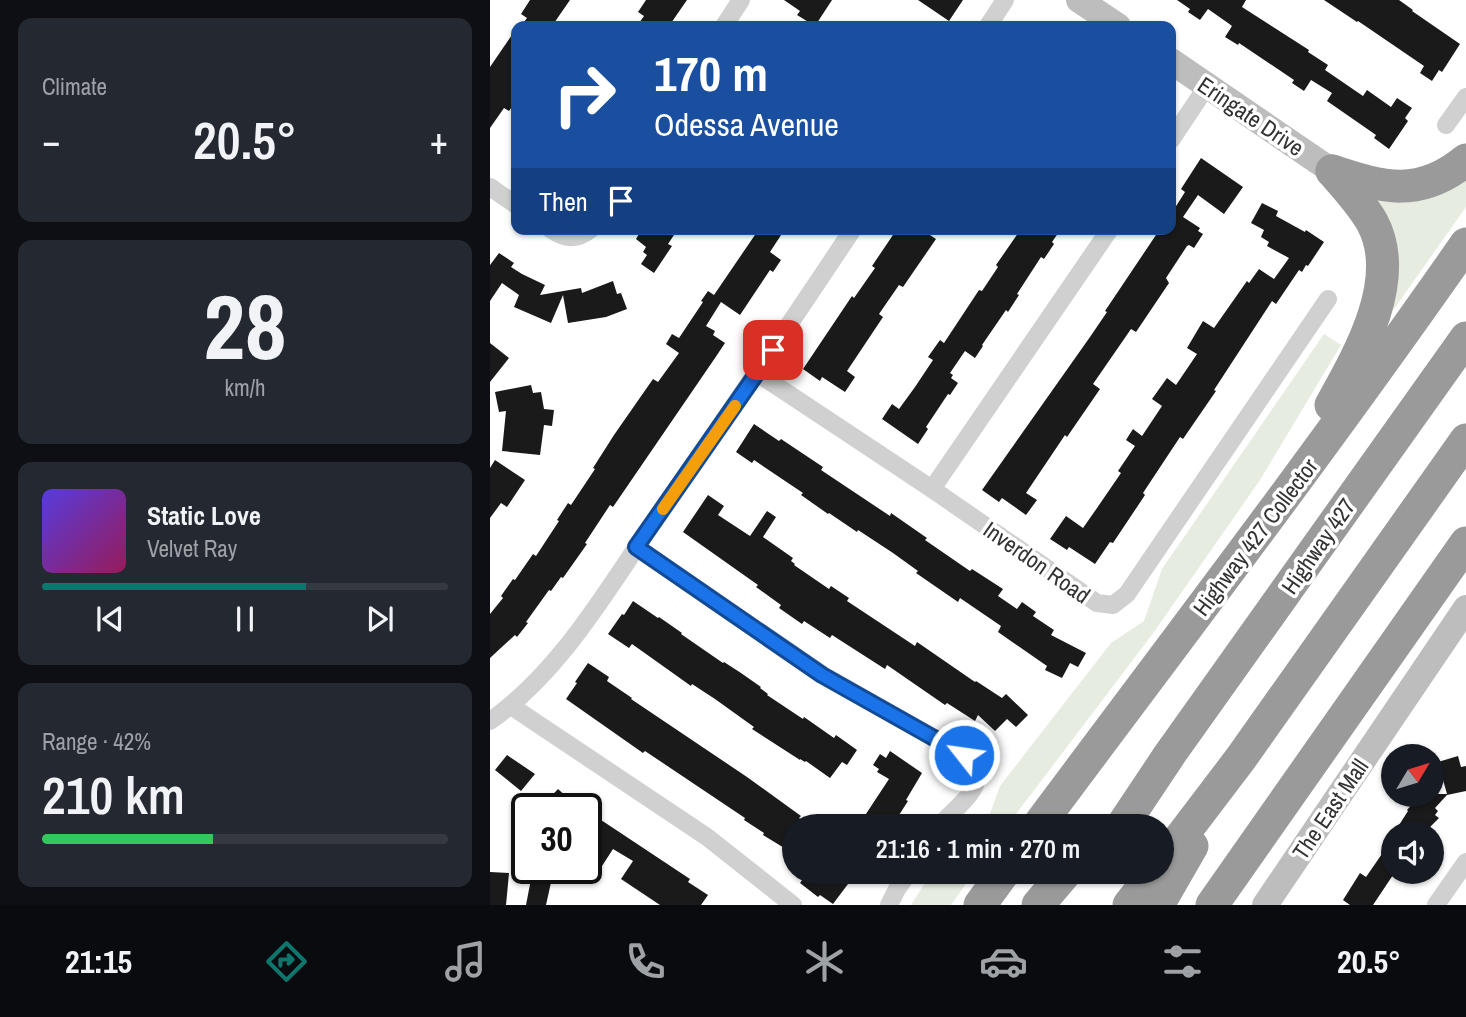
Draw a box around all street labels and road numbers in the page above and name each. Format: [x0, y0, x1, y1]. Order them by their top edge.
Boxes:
street label: Eringate Drive [1192, 69, 1310, 163]
street label: Highway 427 Collector [1187, 453, 1323, 621]
street label: Highway 427 [1275, 493, 1361, 599]
street label: Inverdon Road [977, 514, 1097, 610]
street label: The East Mall [1285, 753, 1375, 865]

